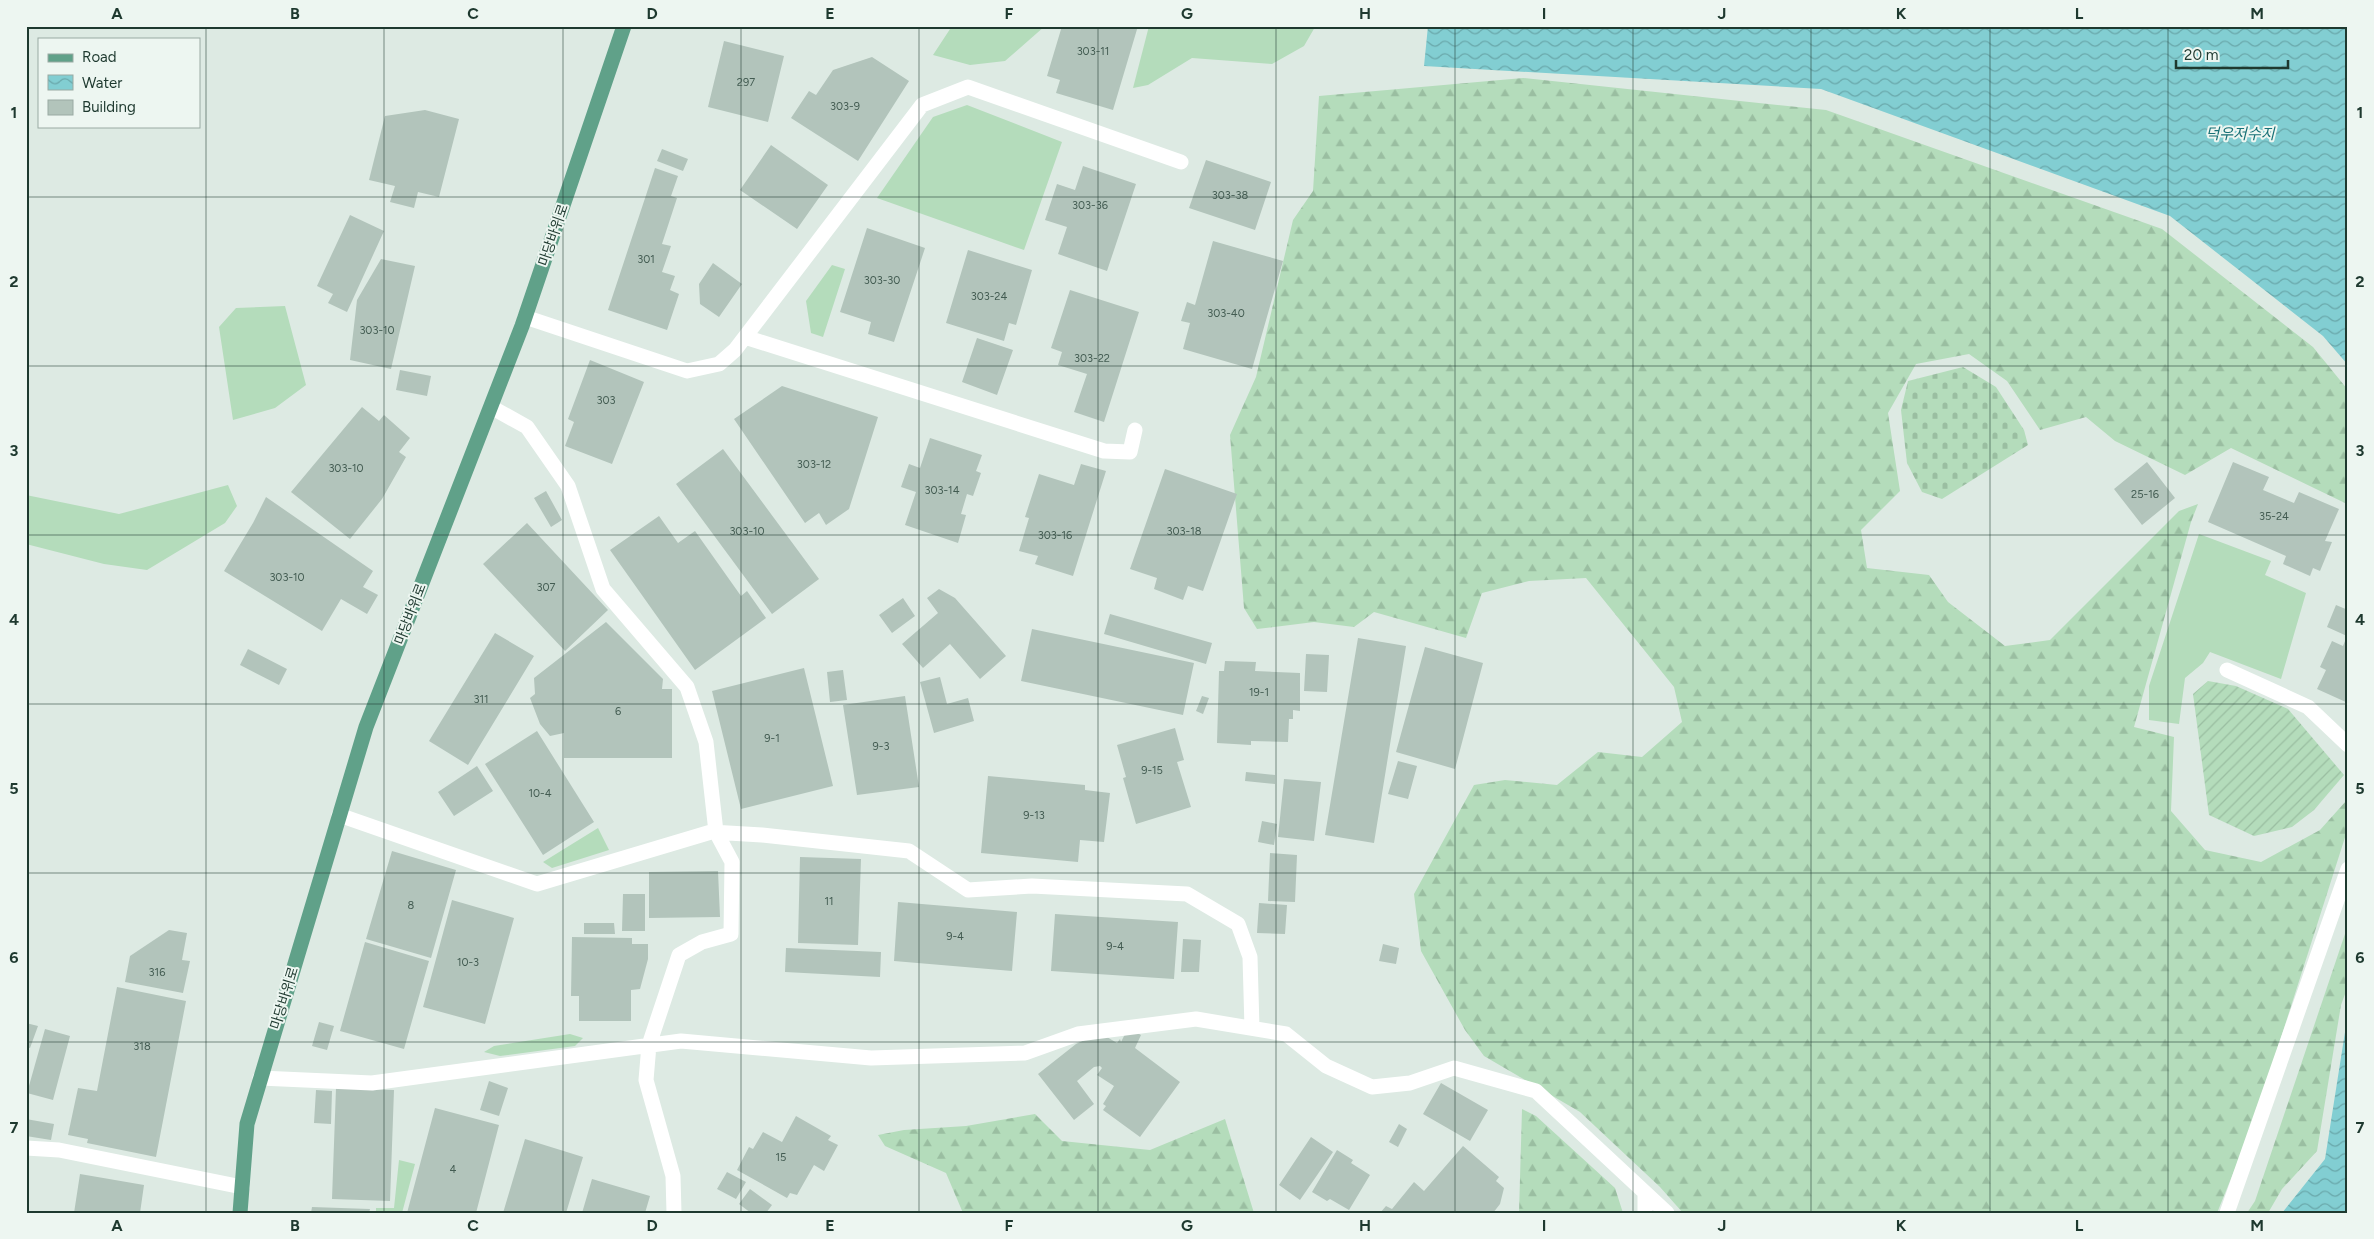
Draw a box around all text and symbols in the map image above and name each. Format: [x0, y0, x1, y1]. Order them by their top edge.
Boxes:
text: A [111, 4, 123, 23]
text: B [290, 4, 300, 23]
text: C [467, 4, 479, 23]
text: D [646, 4, 658, 23]
text: E [825, 4, 835, 23]
text: F [1005, 4, 1014, 23]
text: G [1181, 4, 1193, 23]
text: H [1359, 4, 1371, 23]
text: I [1542, 4, 1546, 23]
text: J [1718, 4, 1726, 23]
text: K [1896, 4, 1907, 23]
text: L [2075, 4, 2084, 23]
text: M [2250, 4, 2264, 23]
legend [38, 38, 200, 128]
scale bar [2176, 38, 2289, 70]
house number: 303-11 [1077, 45, 1109, 58]
text: 20 m [2184, 46, 2218, 64]
text: Road [82, 48, 117, 66]
text: Water [82, 74, 122, 92]
house number: 297 [737, 76, 755, 89]
text: Building [82, 98, 136, 116]
house number: 303-9 [830, 100, 860, 113]
text: 1 [11, 103, 17, 122]
text: 1 [2357, 103, 2363, 122]
water label: 덕우저수지 [2205, 125, 2276, 143]
house number: 303-38 [1212, 189, 1248, 202]
house number: 303-36 [1072, 199, 1108, 212]
street label: 마당바위로 [535, 202, 572, 268]
house number: 301 [637, 253, 655, 266]
text: 2 [9, 272, 19, 291]
text: 2 [2355, 272, 2365, 291]
house number: 303-30 [864, 274, 900, 287]
house number: 303-24 [971, 290, 1007, 303]
house number: 303-40 [1207, 307, 1245, 320]
house number: 303-10 [359, 324, 395, 337]
house number: 303-22 [1074, 352, 1110, 365]
house number: 303 [596, 394, 616, 407]
text: 3 [10, 441, 19, 460]
text: 3 [2356, 441, 2365, 460]
house number: 303-12 [797, 458, 831, 471]
house number: 303-10 [328, 462, 364, 475]
house number: 303-14 [925, 484, 960, 497]
house number: 25-16 [2131, 488, 2159, 501]
house number: 35-24 [2259, 510, 2289, 523]
house number: 303-10 [729, 525, 765, 538]
house number: 303-18 [1167, 525, 1202, 538]
house number: 303-16 [1038, 529, 1072, 542]
house number: 303-10 [269, 571, 305, 584]
street label: 마당바위로 [391, 581, 430, 647]
house number: 307 [537, 581, 556, 594]
text: 4 [9, 610, 19, 629]
text: 4 [2355, 610, 2365, 629]
house number: 19-1 [1249, 686, 1269, 699]
house number: 311 [473, 693, 489, 706]
house number: 6 [615, 705, 621, 718]
house number: 9-1 [764, 732, 780, 745]
house number: 9-3 [873, 740, 889, 753]
house number: 9-15 [1141, 764, 1163, 777]
text: 5 [9, 779, 19, 798]
text: 5 [2355, 779, 2365, 798]
house number: 10-4 [528, 787, 552, 800]
house number: 9-13 [1023, 809, 1045, 822]
house number: 11 [824, 895, 834, 908]
house number: 8 [408, 899, 415, 912]
house number: 9-4 [946, 930, 964, 943]
house number: 9-4 [1106, 940, 1124, 953]
text: 6 [9, 948, 19, 967]
text: 6 [2355, 948, 2365, 967]
house number: 10-3 [457, 956, 479, 969]
street label: 마당바위로 [267, 965, 302, 1031]
house number: 316 [149, 966, 165, 979]
house number: 318 [133, 1040, 151, 1053]
text: 7 [10, 1118, 19, 1137]
text: 7 [2356, 1118, 2365, 1137]
house number: 15 [776, 1151, 786, 1164]
house number: 4 [450, 1163, 457, 1176]
text: A [111, 1216, 123, 1235]
text: B [290, 1216, 300, 1235]
text: C [467, 1216, 479, 1235]
text: D [646, 1216, 658, 1235]
text: E [825, 1216, 835, 1235]
text: F [1005, 1216, 1014, 1235]
text: G [1181, 1216, 1193, 1235]
text: H [1359, 1216, 1371, 1235]
text: I [1542, 1216, 1546, 1235]
text: J [1718, 1216, 1726, 1235]
text: K [1896, 1216, 1907, 1235]
text: L [2075, 1216, 2084, 1235]
text: M [2250, 1216, 2264, 1235]

